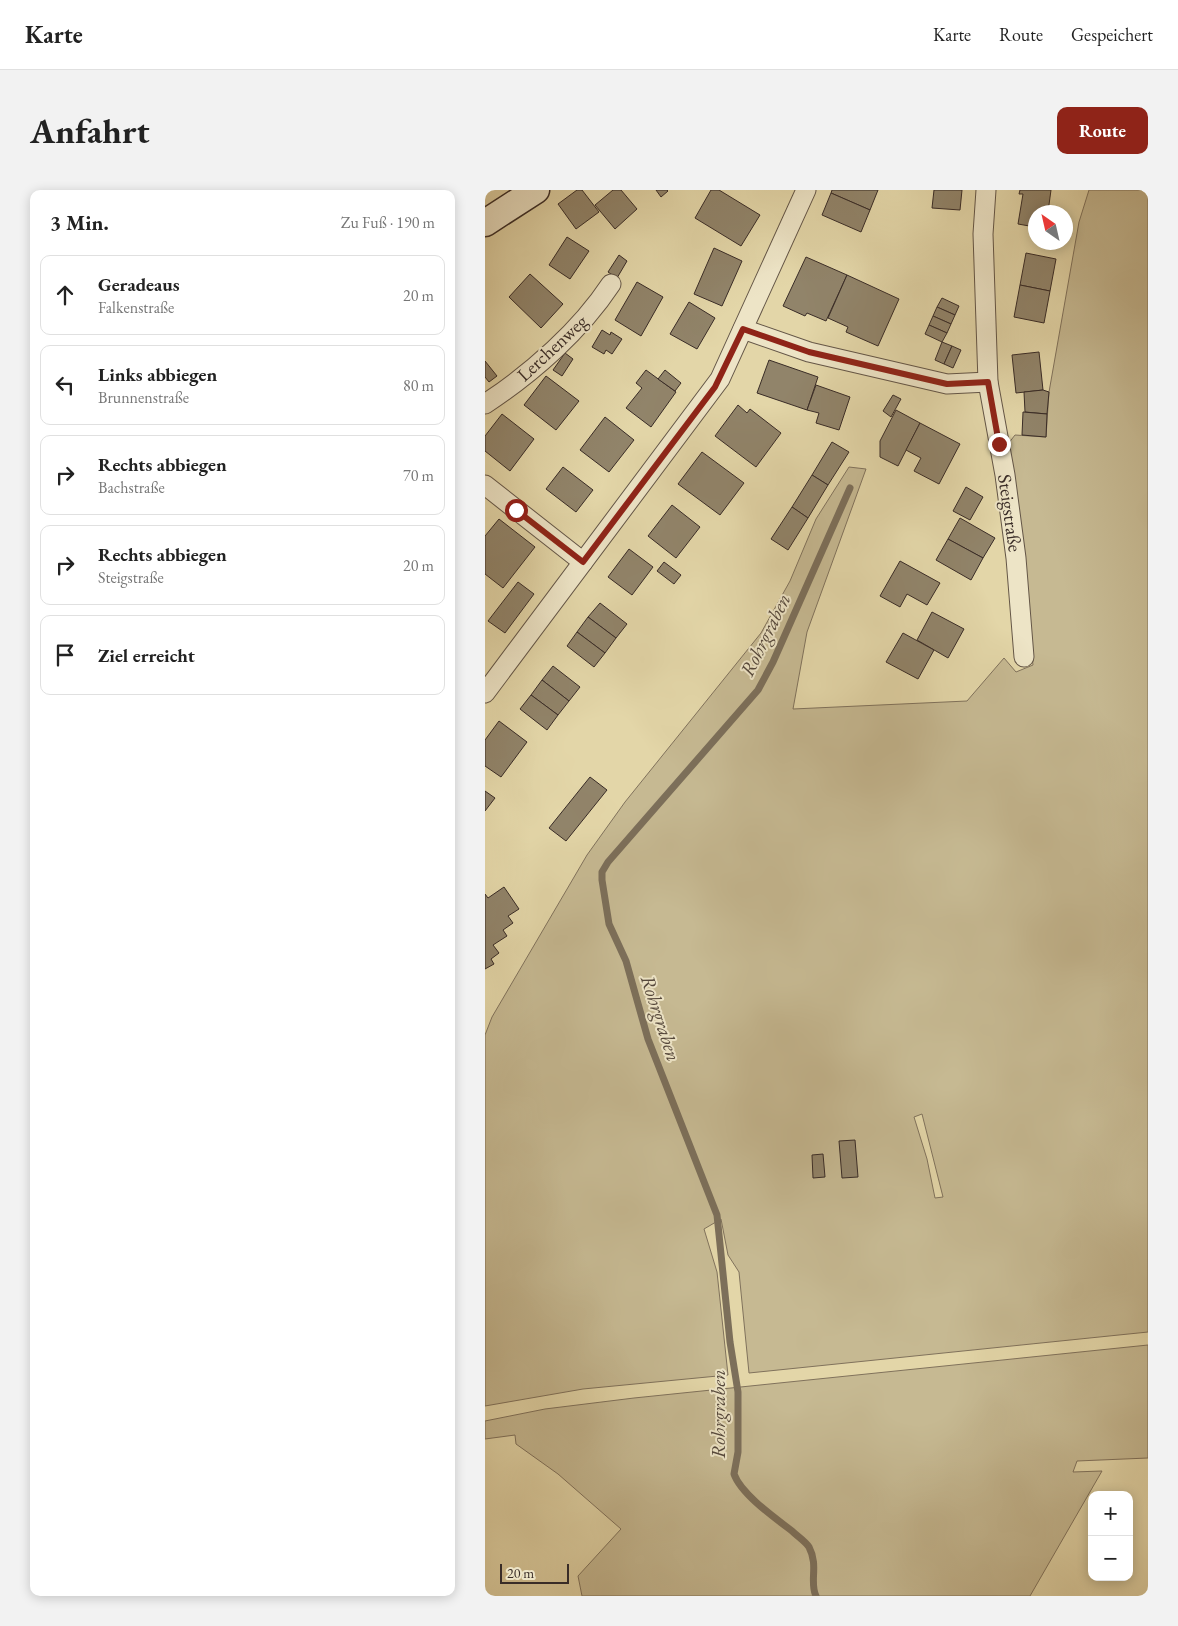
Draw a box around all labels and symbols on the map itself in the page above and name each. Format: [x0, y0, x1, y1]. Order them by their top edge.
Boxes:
north arrow [1028, 205, 1073, 250]
street label: Lerchenweg [511, 309, 593, 387]
route end [988, 433, 1011, 456]
street label: Steigstraße [992, 473, 1028, 553]
route start [505, 499, 528, 522]
water label: Rohrgraben [734, 589, 796, 681]
water label: Rohrgraben [635, 972, 687, 1064]
water label: Rohrgraben [705, 1369, 731, 1459]
scale bar [500, 1561, 569, 1584]

